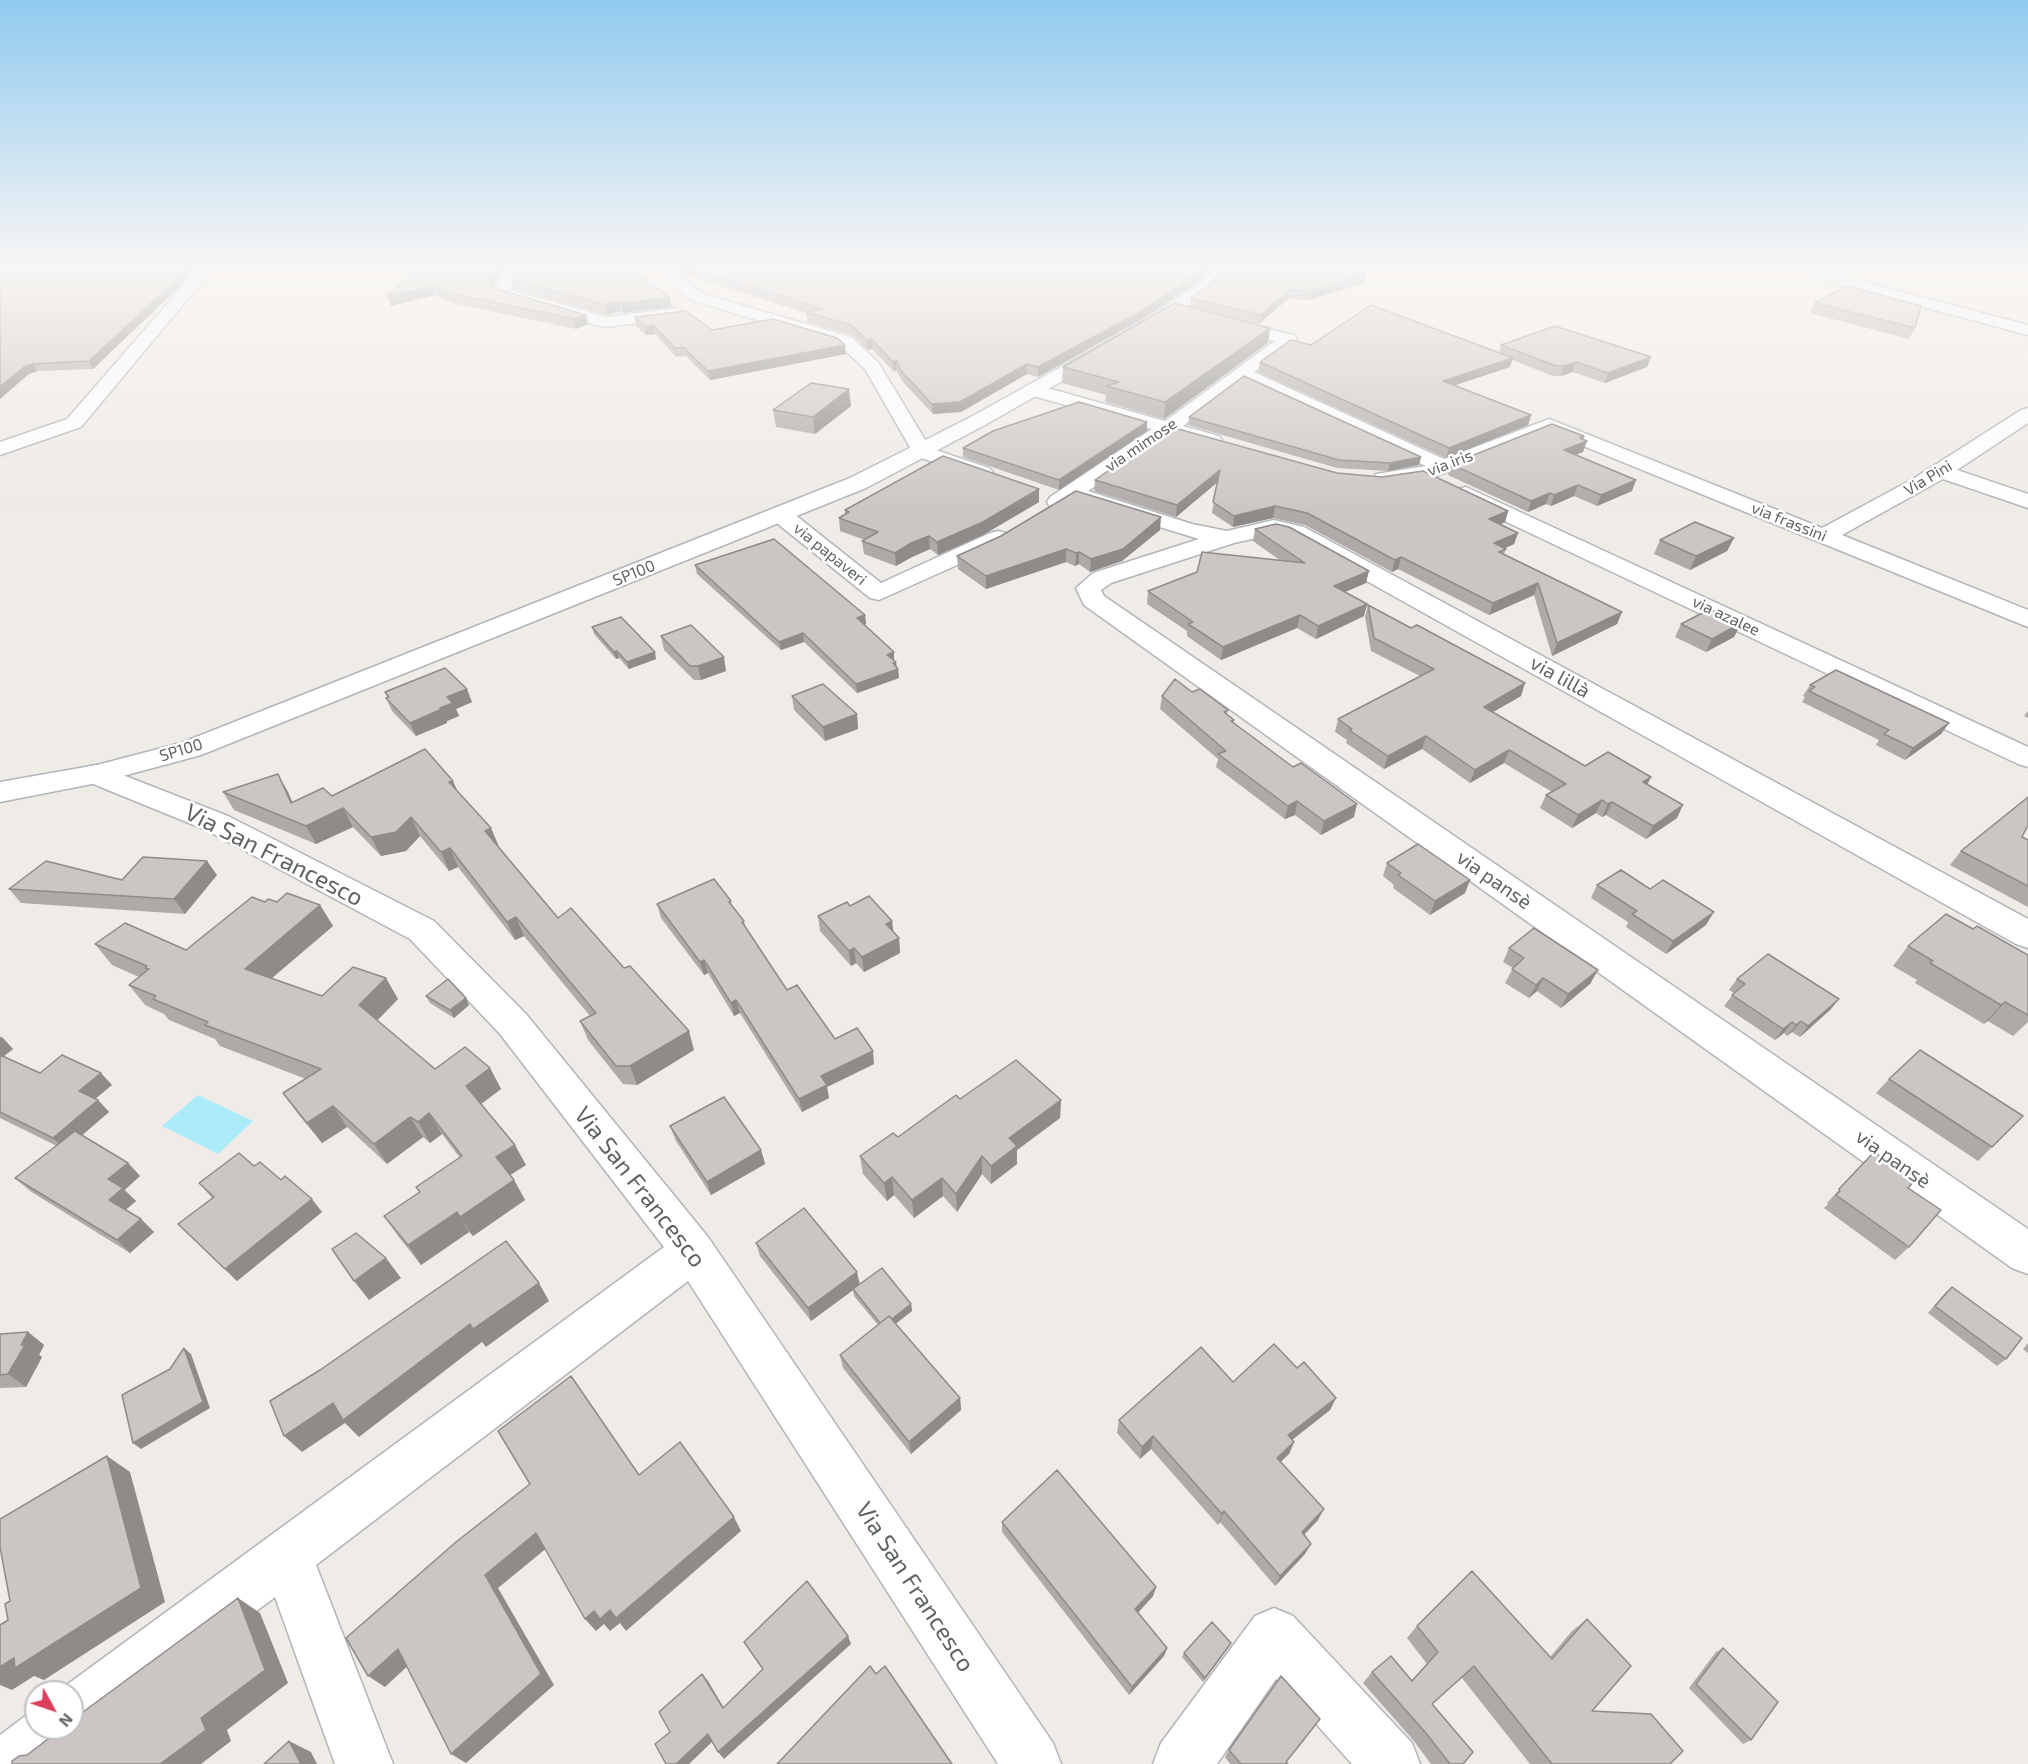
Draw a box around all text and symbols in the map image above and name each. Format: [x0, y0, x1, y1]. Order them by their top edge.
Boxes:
street label: via mimose [1101, 414, 1181, 476]
street label: via iris [1424, 446, 1476, 480]
street label: Via Pini [1900, 456, 1956, 500]
street label: via frassini [1749, 498, 1829, 546]
street label: via papaveri [790, 519, 870, 589]
street label: SP100 [610, 556, 658, 590]
street label: via azalee [1689, 592, 1763, 640]
street label: via lillà [1526, 651, 1594, 703]
street label: SP100 [157, 734, 205, 766]
street label: Via San Francesco [180, 798, 368, 912]
street label: via pansè [1452, 845, 1536, 915]
street label: Via San Francesco [568, 1101, 712, 1273]
street label: via pansè [1851, 1124, 1935, 1194]
street label: Via San Francesco [850, 1497, 980, 1677]
north arrow [24, 1680, 84, 1740]
text: N [56, 1710, 78, 1731]

